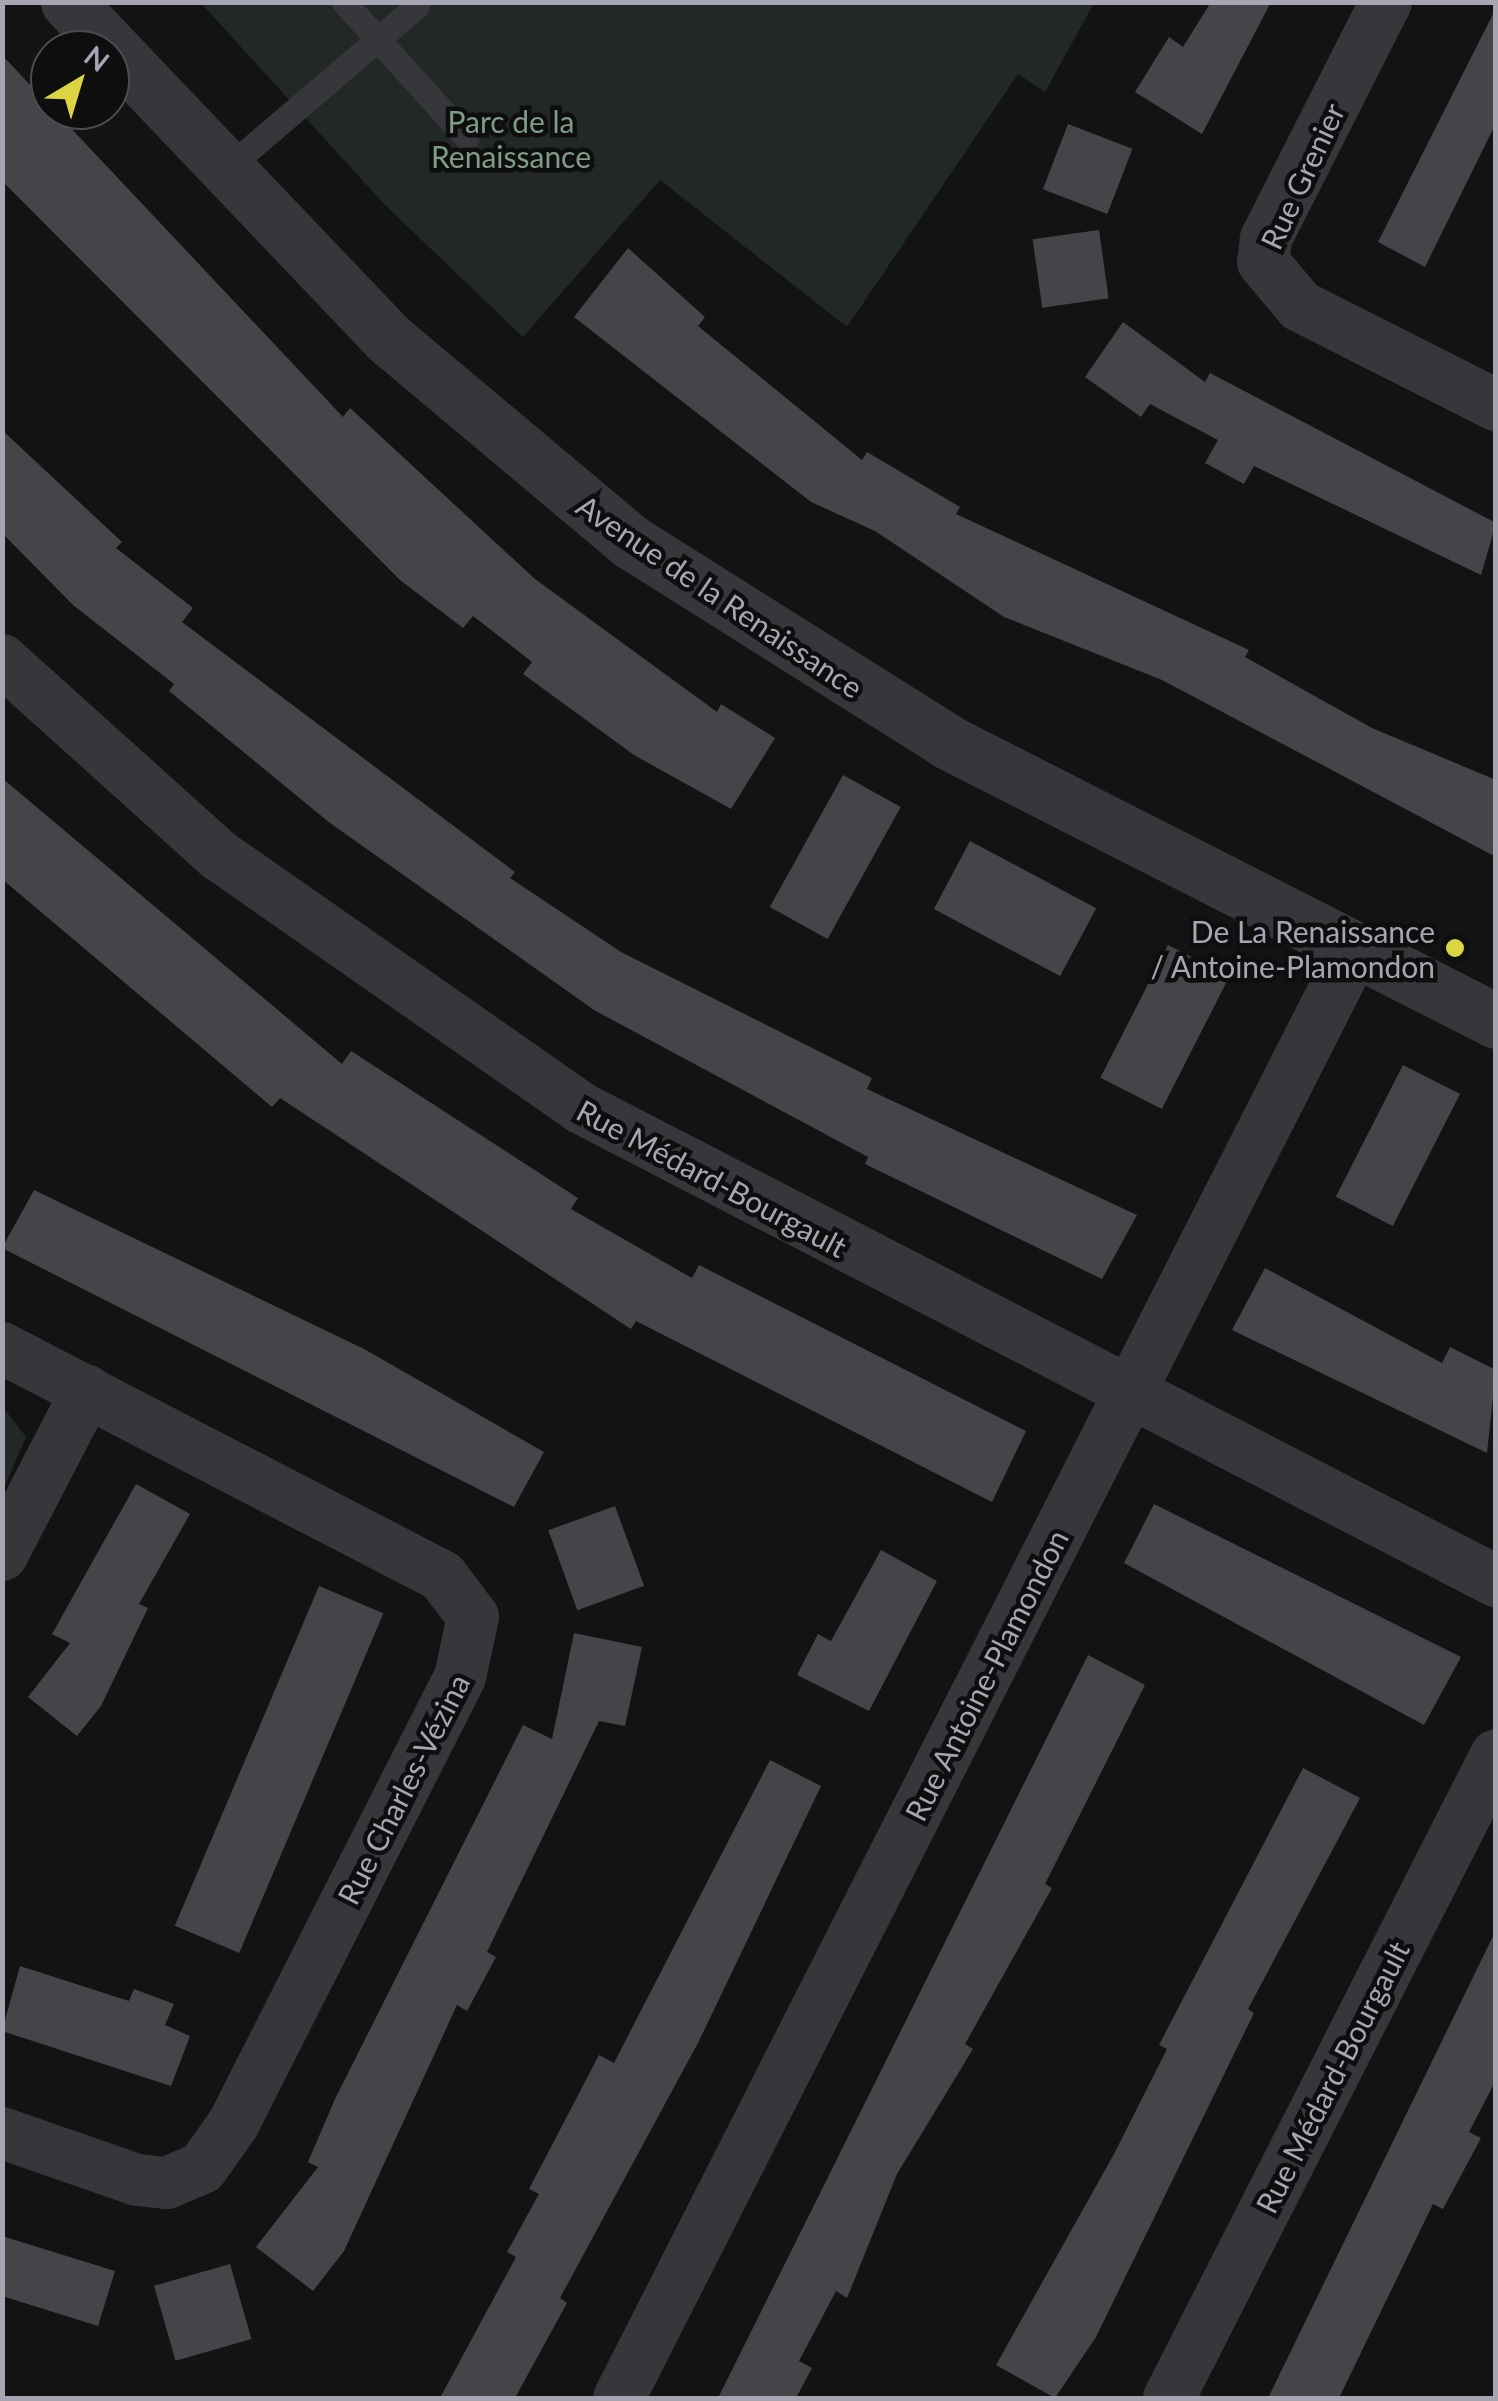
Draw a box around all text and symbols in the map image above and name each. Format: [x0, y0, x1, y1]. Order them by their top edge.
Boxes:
north arrow [30, 30, 130, 130]
text: N [78, 38, 116, 78]
street label: Rue Grenier [1253, 97, 1351, 255]
park label: Parc de la Renaissance [431, 103, 591, 174]
street label: Avenue de la Renaissance [570, 487, 870, 705]
place label: De La Renaissance / Antoine-Plamondon [1149, 913, 1435, 984]
marker: De La Renaissance / Antoine-Plamondon [1444, 937, 1466, 959]
street label: Rue Médard-Bourgault [571, 1092, 853, 1264]
street label: Rue Antoine-Plamondon [897, 1523, 1075, 1827]
street label: Rue Charles-Vézina [329, 1668, 477, 1910]
street label: Rue Médard-Bourgault [1248, 1935, 1416, 2219]

